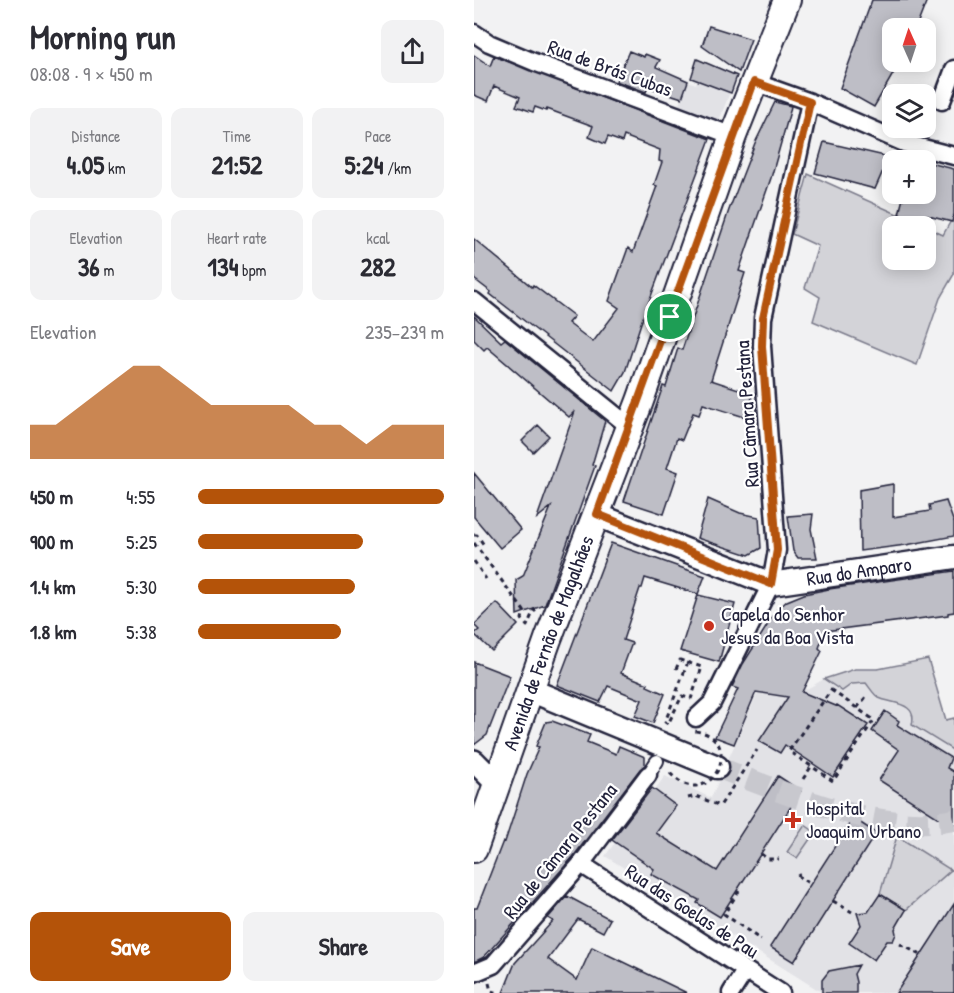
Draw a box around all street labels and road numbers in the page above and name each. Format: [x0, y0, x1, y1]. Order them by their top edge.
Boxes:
street label: Rua de Brás Cubas [544, 33, 676, 103]
street label: Rua Câmara Pestana [728, 340, 765, 488]
street label: Avenida de Fernão de Magalhães [496, 531, 600, 754]
street label: Rua do Amparo [805, 549, 913, 592]
street label: Rua de Câmara Pestana [497, 777, 623, 924]
street label: Rua das Goelas de Pau [620, 857, 764, 964]

